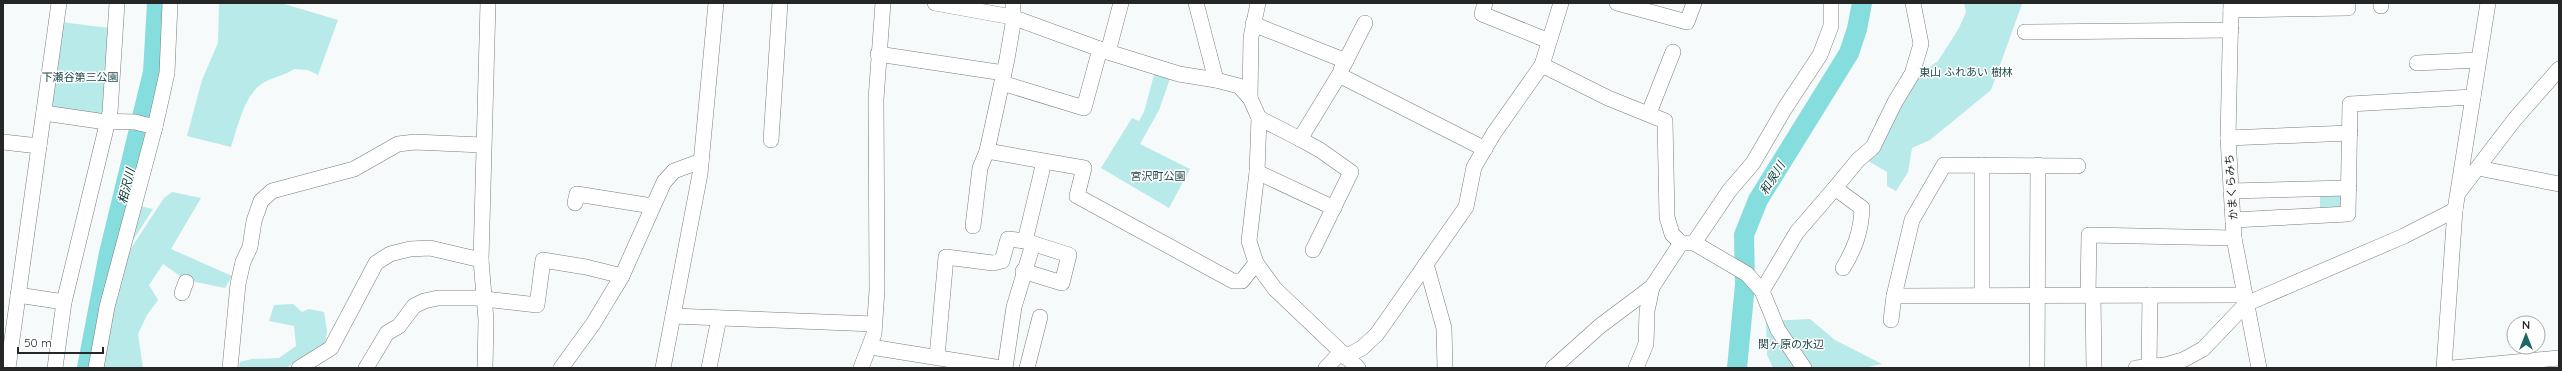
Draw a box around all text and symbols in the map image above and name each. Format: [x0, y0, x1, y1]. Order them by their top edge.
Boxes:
park label: 東山 ふれあい 樹林 [1919, 65, 2013, 79]
park label: 下瀬谷第三公園 [42, 70, 119, 84]
street label: かまくらみち [2222, 154, 2240, 220]
water label: 和泉川 [1756, 157, 1789, 197]
water label: 相沢川 [114, 165, 138, 205]
park label: 宮沢町公園 [1131, 169, 1186, 183]
north arrow [2506, 315, 2546, 355]
text: N [2522, 318, 2530, 332]
scale bar [18, 329, 103, 355]
text: 50 m [24, 335, 52, 350]
park label: 関ヶ原の水辺 [1758, 337, 1824, 351]

